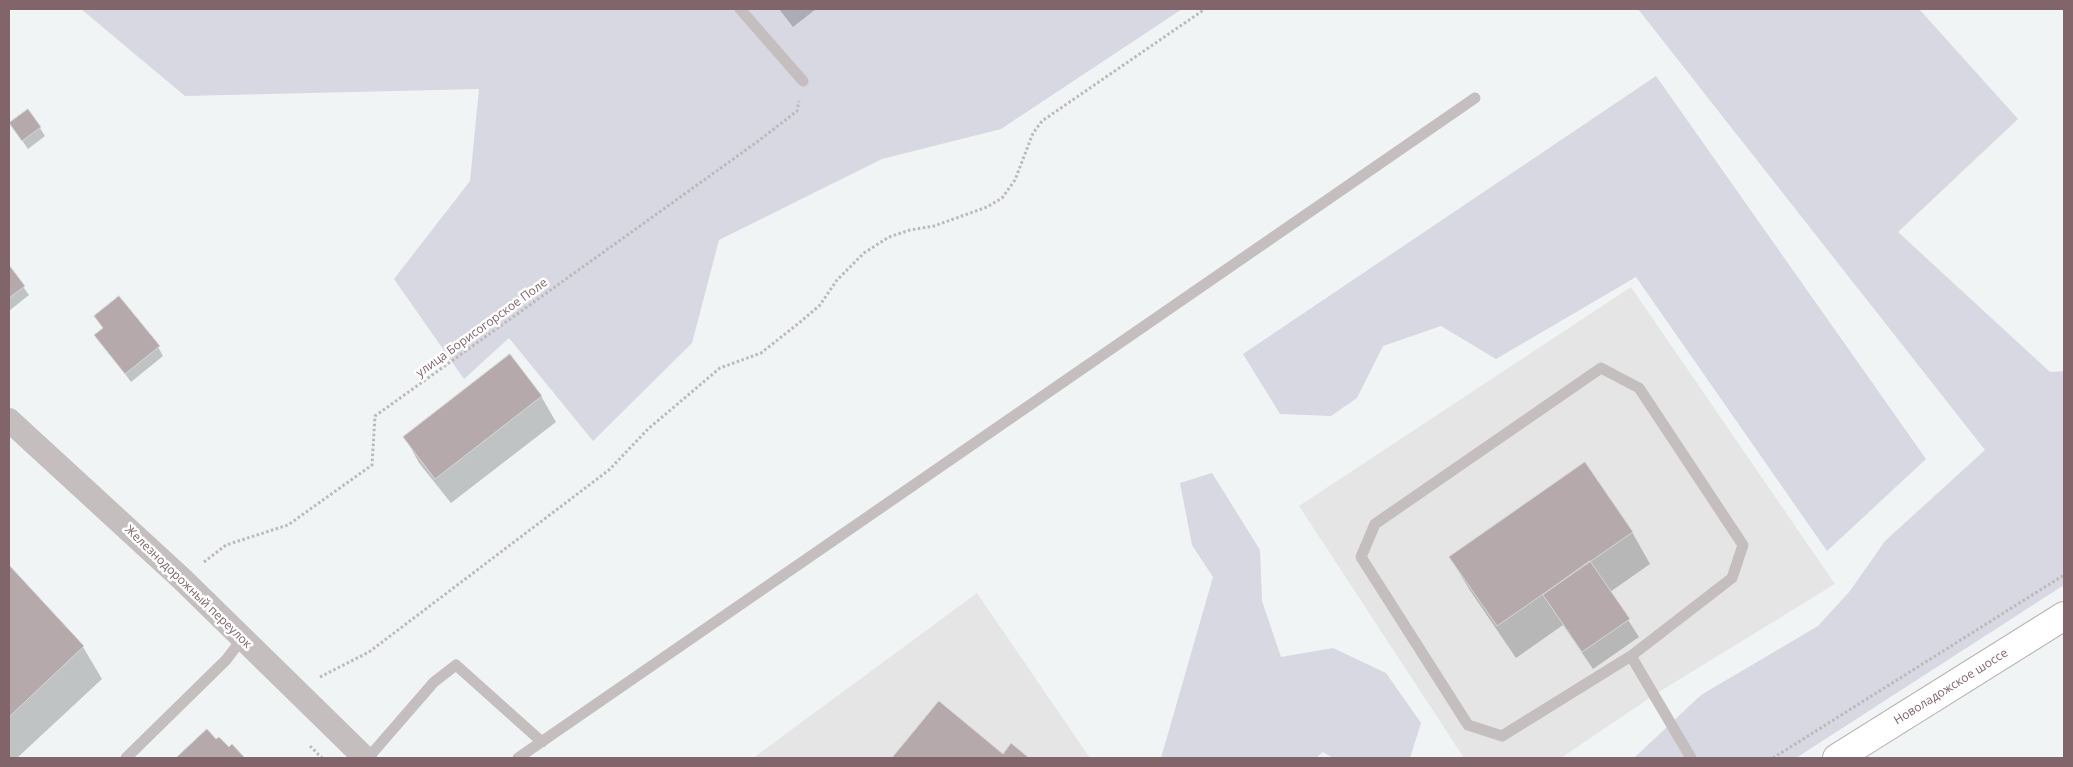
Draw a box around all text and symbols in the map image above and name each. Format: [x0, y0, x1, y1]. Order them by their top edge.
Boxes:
street label: улица Борисогорское Поле [414, 276, 550, 380]
street label: Железнодорожный переулок [122, 523, 254, 651]
street label: Новоладожское шоссе [1891, 646, 2011, 728]

